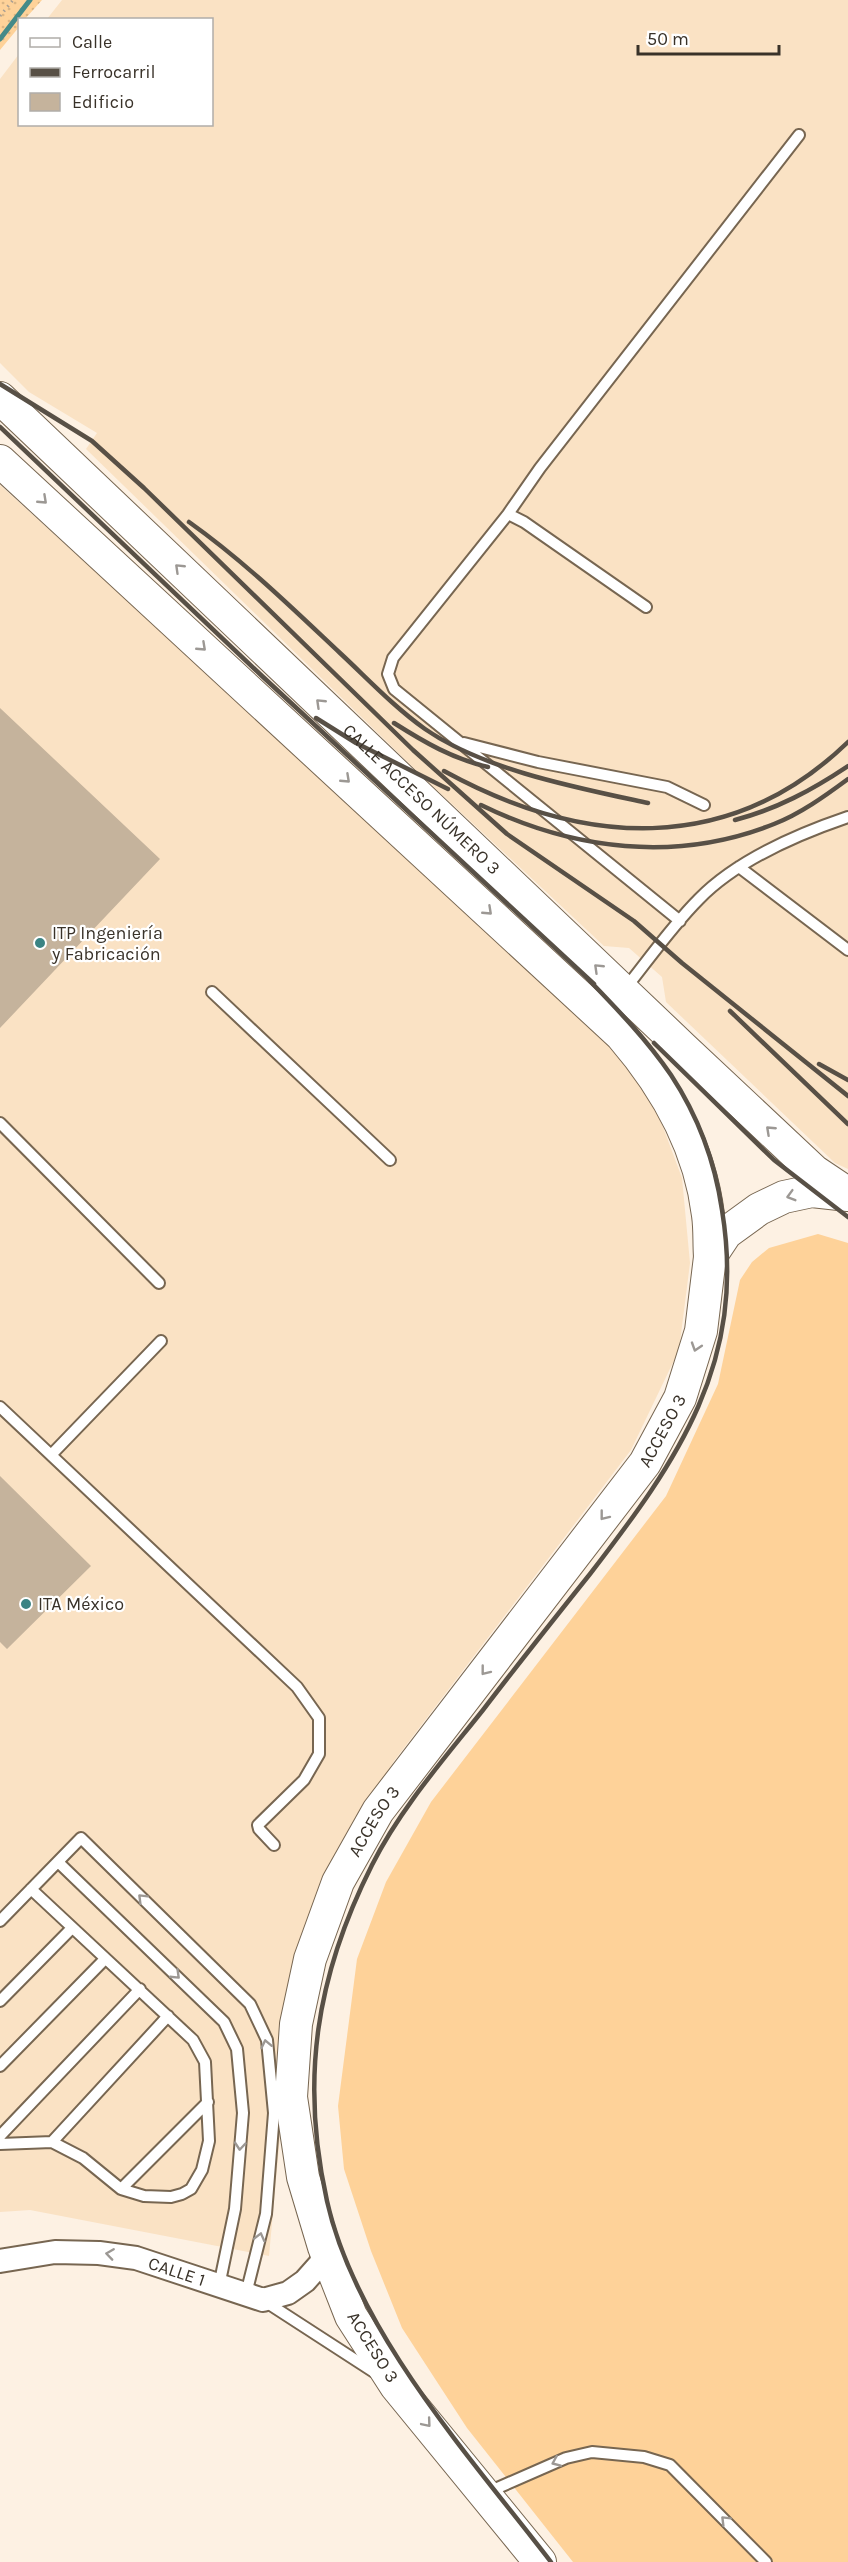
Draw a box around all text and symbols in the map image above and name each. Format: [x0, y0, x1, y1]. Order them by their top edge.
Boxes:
legend [18, 18, 213, 126]
scale bar [638, 18, 779, 56]
text: 50 m [647, 28, 689, 50]
text: Calle [72, 31, 112, 53]
text: Ferrocarril [72, 61, 156, 83]
text: Edificio [72, 91, 134, 113]
one-way arrow [36, 493, 47, 504]
one-way arrow [175, 564, 186, 575]
one-way arrow [195, 640, 206, 651]
one-way arrow [317, 699, 328, 710]
street label: CALLE ACCESO NÚMERO 3 [338, 719, 505, 879]
one-way arrow [339, 772, 349, 783]
one-way arrow [481, 904, 492, 915]
place label: ITP Ingeniería y Fabricación [51, 922, 163, 965]
marker: ITP Ingeniería y Fabricación [33, 936, 47, 950]
one-way arrow [594, 964, 605, 975]
one-way arrow [767, 1127, 778, 1138]
one-way arrow [786, 1189, 796, 1201]
one-way arrow [691, 1341, 703, 1352]
street label: ACCESO 3 [634, 1390, 691, 1471]
one-way arrow [600, 1510, 611, 1521]
place label: ITA México [38, 1593, 124, 1615]
marker: ITA México [19, 1597, 33, 1611]
one-way arrow [481, 1664, 492, 1675]
street label: ACCESO 3 [343, 1781, 405, 1861]
one-way arrow [138, 1894, 149, 1905]
one-way arrow [168, 1968, 179, 1979]
one-way arrow [261, 2039, 274, 2049]
one-way arrow [234, 2142, 247, 2151]
one-way arrow [253, 2232, 265, 2243]
one-way arrow [106, 2249, 115, 2261]
street label: CALLE 1 [145, 2252, 208, 2291]
street label: ACCESO 3 [342, 2307, 404, 2387]
one-way arrow [419, 2416, 430, 2427]
one-way arrow [551, 2455, 562, 2467]
one-way arrow [721, 2517, 732, 2528]

